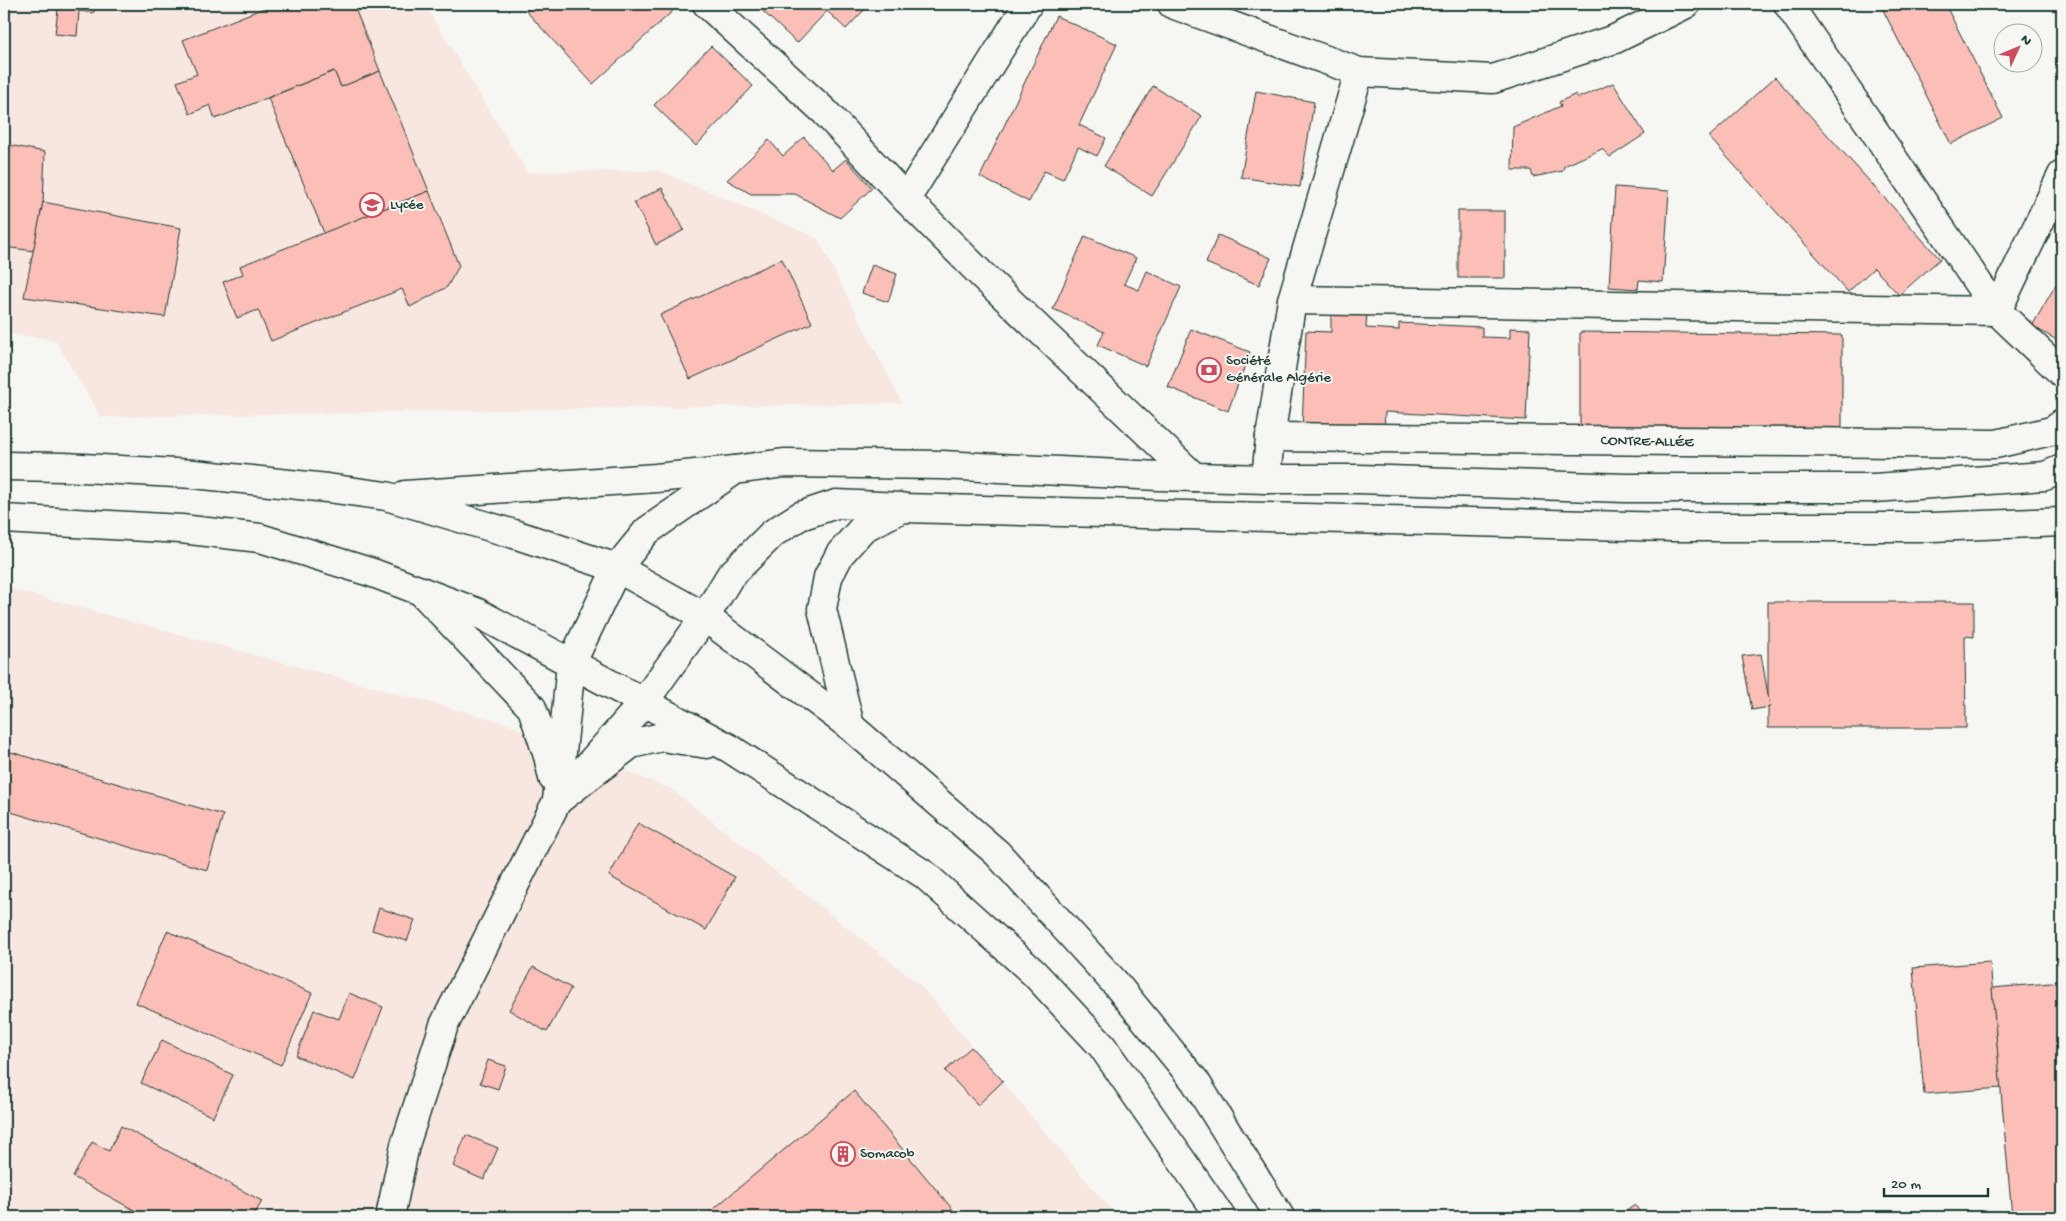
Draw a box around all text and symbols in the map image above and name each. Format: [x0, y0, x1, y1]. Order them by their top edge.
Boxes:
north arrow [1994, 22, 2044, 72]
text: N [2016, 32, 2035, 50]
school or university icon: Lycée [359, 192, 385, 218]
place label: Lycée [390, 196, 424, 214]
place label: Société Générale Algérie [1226, 352, 1331, 387]
bank icon: Société Générale Algérie [1196, 357, 1222, 383]
street label: CONTRE-ALLÉE [1600, 432, 1694, 452]
building icon: Somacob [830, 1141, 856, 1167]
place label: Somacob [860, 1145, 915, 1163]
scale bar [1884, 1166, 1987, 1198]
text: 20 m [1891, 1176, 1921, 1194]

